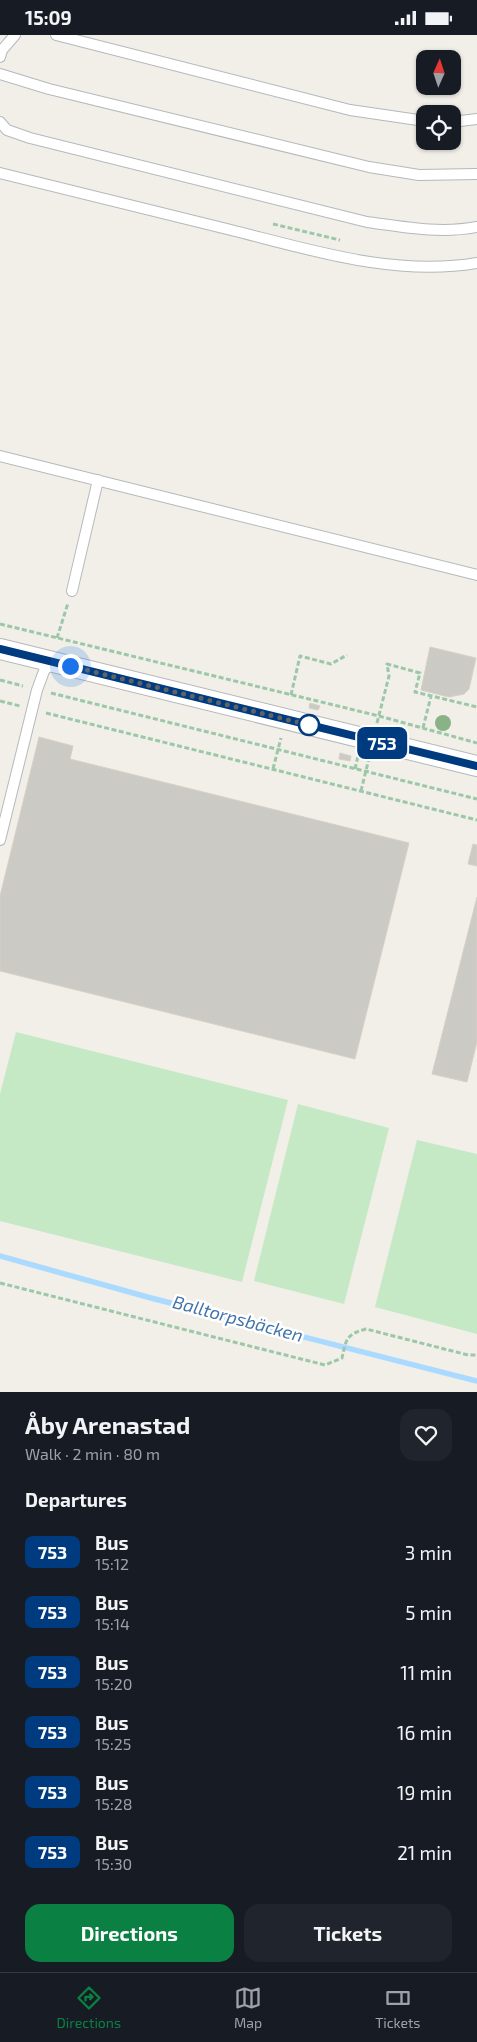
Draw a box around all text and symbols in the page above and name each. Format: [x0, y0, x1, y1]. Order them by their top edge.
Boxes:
text: 15:09 [25, 6, 72, 29]
north arrow [416, 50, 461, 95]
map controls [416, 50, 461, 150]
button: locate [416, 105, 461, 150]
your location [58, 654, 83, 679]
unlabelled marker [298, 714, 320, 736]
line badge: 753 [353, 727, 411, 759]
text: 753 [367, 732, 397, 754]
water label: Balltorpsbäcken [170, 1290, 306, 1346]
button: heart [400, 1409, 452, 1461]
text: Åby Arenastad [25, 1410, 190, 1439]
text: Walk · 2 min · 80 m [25, 1444, 160, 1463]
text: Departures [25, 1488, 127, 1511]
text: Bus [95, 1531, 129, 1554]
text: 753 [38, 1541, 67, 1563]
text: 3 min [405, 1541, 452, 1564]
text: 15:12 [95, 1554, 129, 1573]
text: Bus [95, 1591, 129, 1614]
text: 753 [38, 1601, 67, 1623]
text: 5 min [405, 1601, 452, 1624]
text: 15:14 [95, 1614, 130, 1633]
text: Bus [95, 1651, 129, 1674]
text: 753 [38, 1661, 67, 1683]
text: 11 min [400, 1661, 452, 1684]
text: 15:20 [95, 1674, 132, 1693]
text: Bus [95, 1711, 129, 1734]
text: 753 [38, 1721, 67, 1743]
text: 16 min [397, 1721, 452, 1744]
text: 15:25 [95, 1734, 131, 1753]
text: Bus [95, 1771, 129, 1794]
text: 753 [38, 1781, 67, 1803]
text: 19 min [397, 1781, 452, 1804]
text: 15:28 [95, 1794, 132, 1813]
text: Bus [95, 1831, 129, 1854]
text: 753 [38, 1841, 67, 1863]
text: 21 min [397, 1841, 452, 1864]
text: 15:30 [95, 1854, 132, 1873]
button: Directions [25, 1904, 234, 1962]
button: Tickets [244, 1904, 452, 1962]
tab: Directions [56, 1984, 121, 2031]
tab: Map [234, 1984, 262, 2031]
tab: Tickets [375, 1984, 420, 2031]

